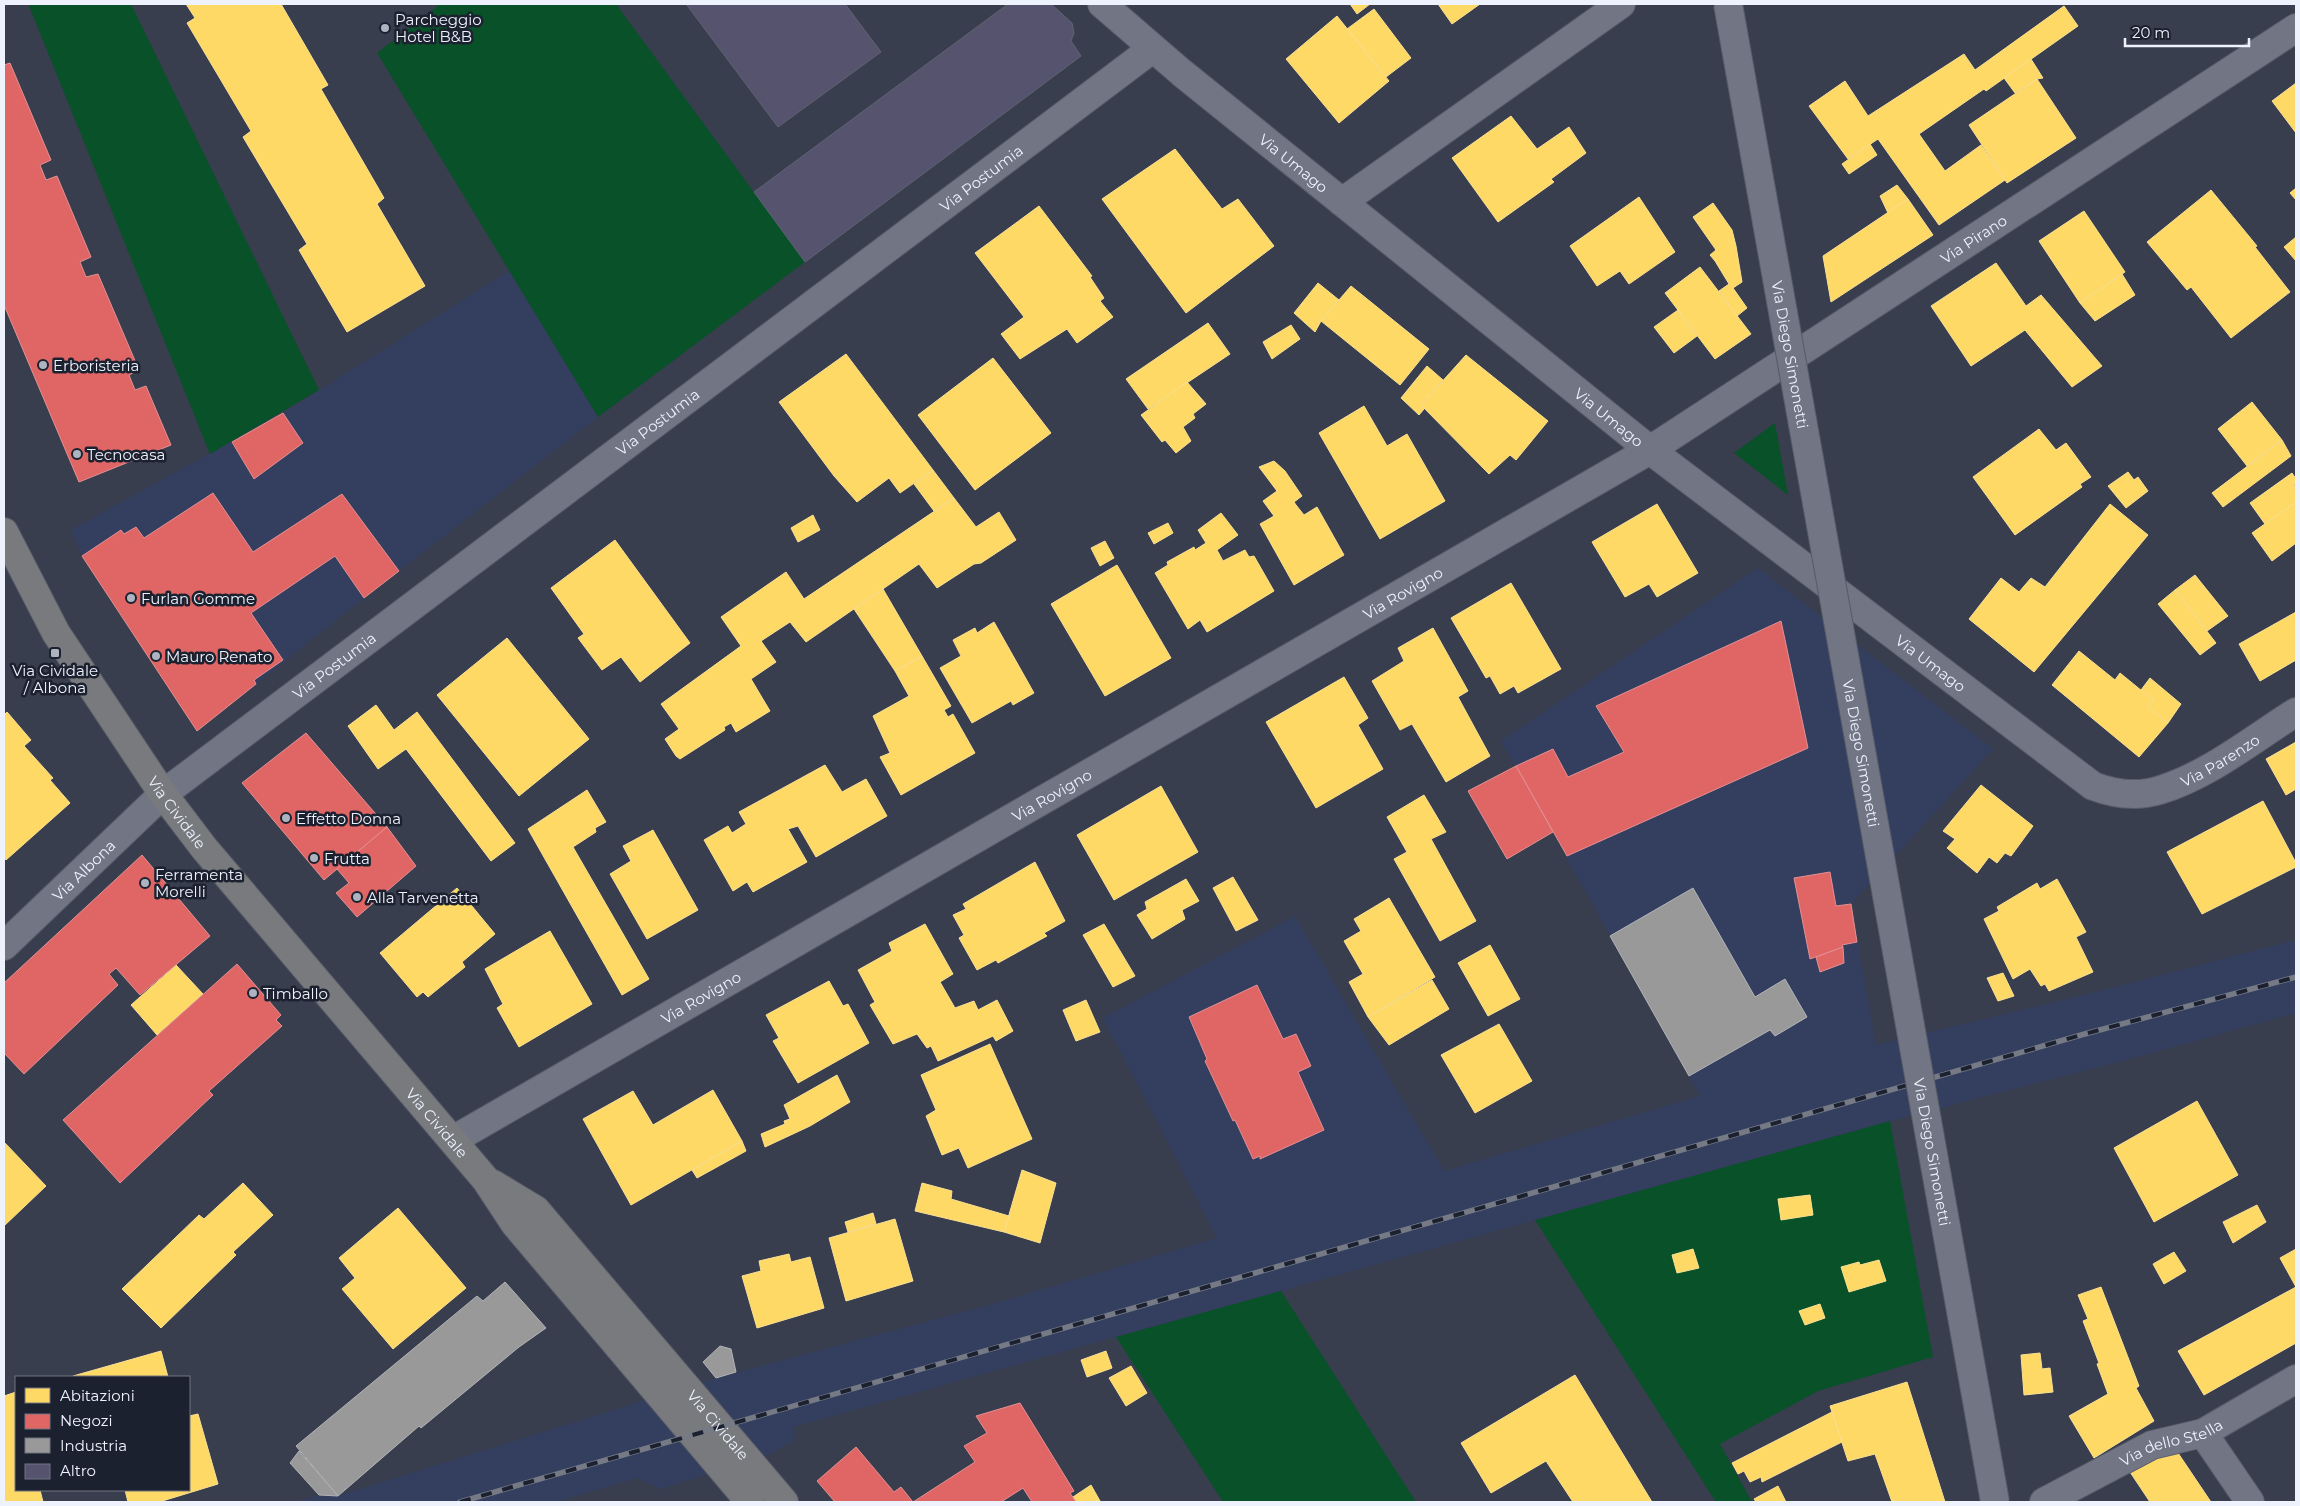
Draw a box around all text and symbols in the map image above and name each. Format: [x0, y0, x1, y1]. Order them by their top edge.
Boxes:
place label: Parcheggio Hotel B&B [395, 10, 482, 46]
scale bar [2125, 15, 2249, 47]
marker: Parcheggio Hotel B&B [379, 22, 391, 34]
text: 20 m [2132, 23, 2170, 42]
street label: Via Umago [1255, 129, 1332, 196]
street label: Via Postumia [936, 140, 1026, 215]
street label: Via Pirano [1937, 210, 2010, 267]
street label: Via Diego Simonetti [1768, 279, 1813, 430]
place label: Erboristeria [53, 356, 139, 375]
marker: Erboristeria [37, 359, 49, 371]
street label: Via Umago [1571, 383, 1647, 451]
street label: Via Postumia [612, 384, 703, 459]
place label: Tecnocasa [87, 445, 165, 464]
marker: Tecnocasa [71, 448, 83, 460]
street label: Via Rovigno [1359, 562, 1446, 623]
place label: Furlan Gomme [141, 589, 255, 608]
marker: Furlan Gomme [125, 592, 137, 604]
street label: Via Postumia [289, 628, 379, 703]
street label: Via Umago [1892, 630, 1970, 696]
marker: Via Cividale / Albona [49, 647, 61, 659]
place label: Mauro Renato [166, 647, 273, 666]
marker: Mauro Renato [150, 650, 162, 662]
place label: Via Cividale / Albona [12, 661, 98, 697]
street label: Via Diego Simonetti [1839, 678, 1884, 829]
street label: Via Parenzo [2177, 730, 2263, 791]
street label: Via Rovigno [1008, 764, 1095, 825]
street label: Via Cividale [144, 772, 211, 852]
place label: Effetto Donna [296, 809, 401, 828]
marker: Effetto Donna [280, 812, 292, 824]
street label: Via Albona [48, 835, 119, 905]
place label: Frutta [324, 849, 370, 868]
marker: Frutta [308, 852, 320, 864]
place label: Ferramenta Morelli [155, 865, 243, 901]
marker: Ferramenta Morelli [139, 877, 151, 889]
place label: Alla Tarvenetta [367, 888, 479, 907]
marker: Alla Tarvenetta [351, 891, 363, 903]
street label: Via Rovigno [657, 967, 744, 1028]
place label: Timballo [263, 984, 328, 1003]
marker: Timballo [247, 987, 259, 999]
street label: Via Diego Simonetti [1910, 1076, 1955, 1227]
street label: Via Cividale [402, 1084, 472, 1162]
legend [15, 1376, 190, 1491]
text: Abitazioni [60, 1386, 135, 1405]
street label: Via Cividale [683, 1386, 753, 1464]
text: Negozi [60, 1411, 113, 1430]
street label: Via dello Stella [2116, 1414, 2226, 1470]
text: Industria [60, 1436, 127, 1455]
text: Altro [60, 1461, 96, 1480]

